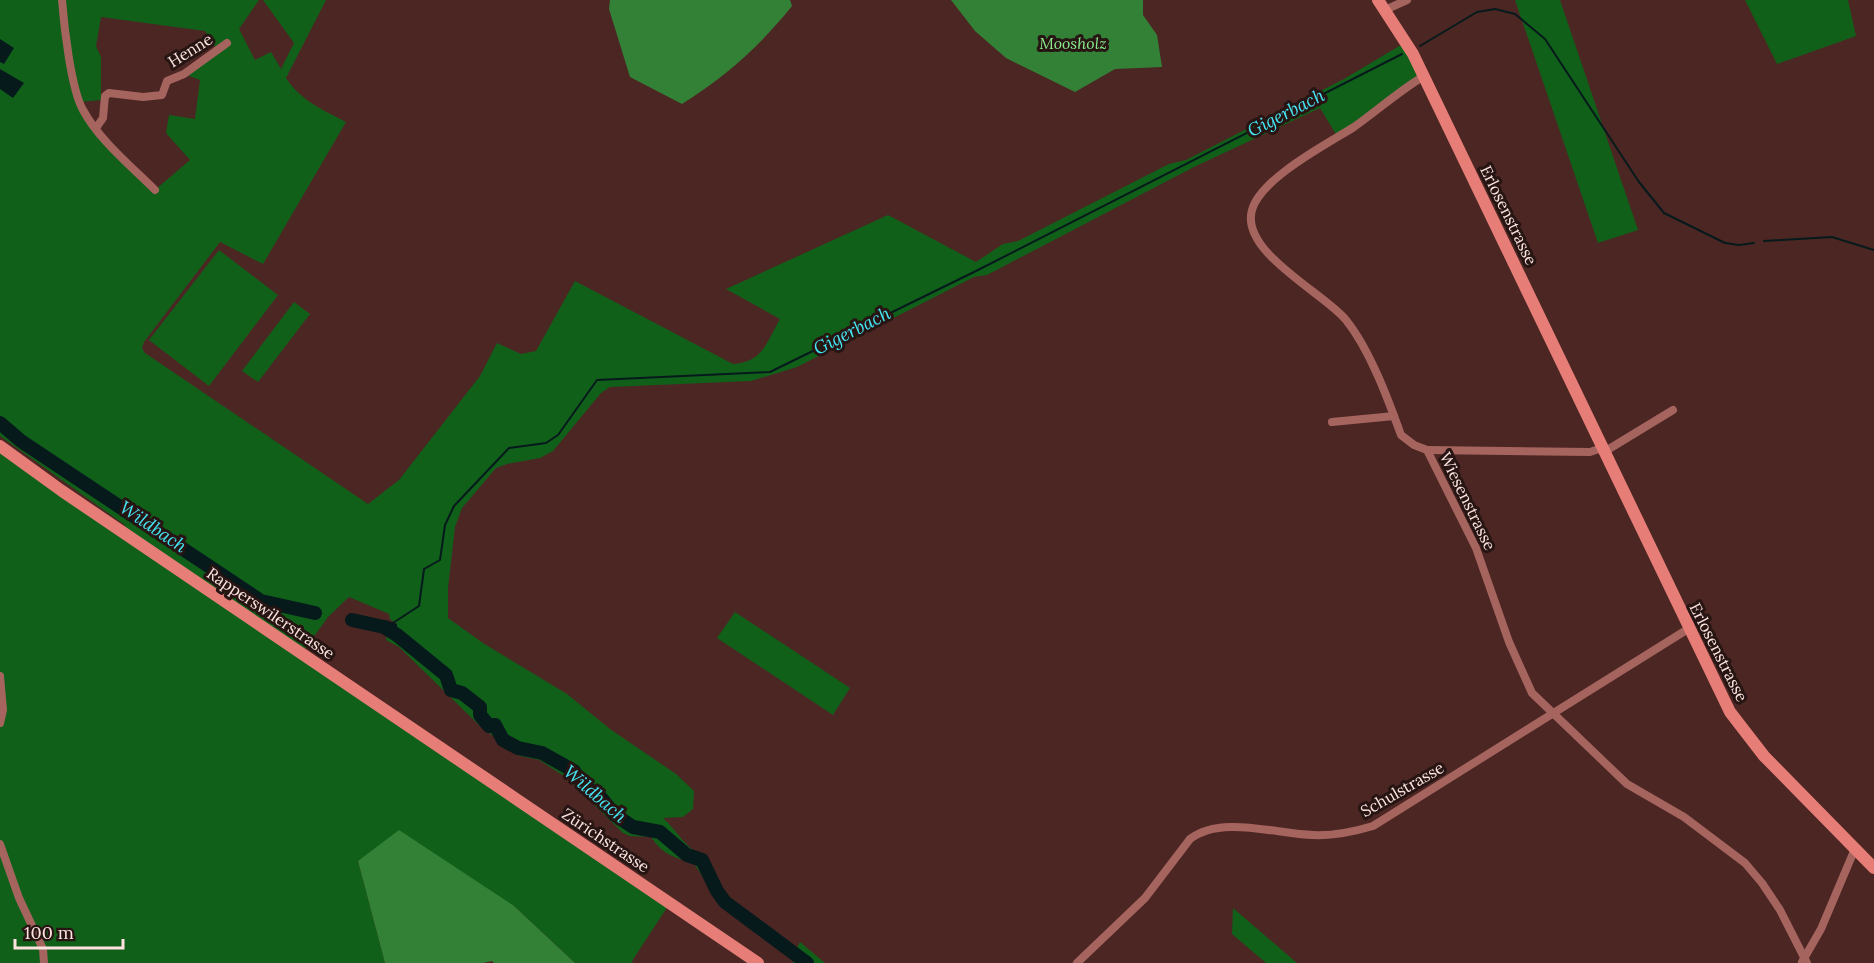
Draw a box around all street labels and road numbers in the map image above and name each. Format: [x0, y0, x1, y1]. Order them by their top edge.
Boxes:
street label: Henne [164, 28, 216, 71]
street label: Erlosenstrasse [1476, 162, 1542, 268]
street label: Wiesenstrasse [1436, 449, 1501, 554]
street label: Rapperswilerstrasse [203, 563, 339, 663]
street label: Erlosenstrasse [1685, 599, 1753, 705]
street label: Schulstrasse [1357, 757, 1448, 821]
street label: Zürichstrasse [559, 803, 654, 877]

